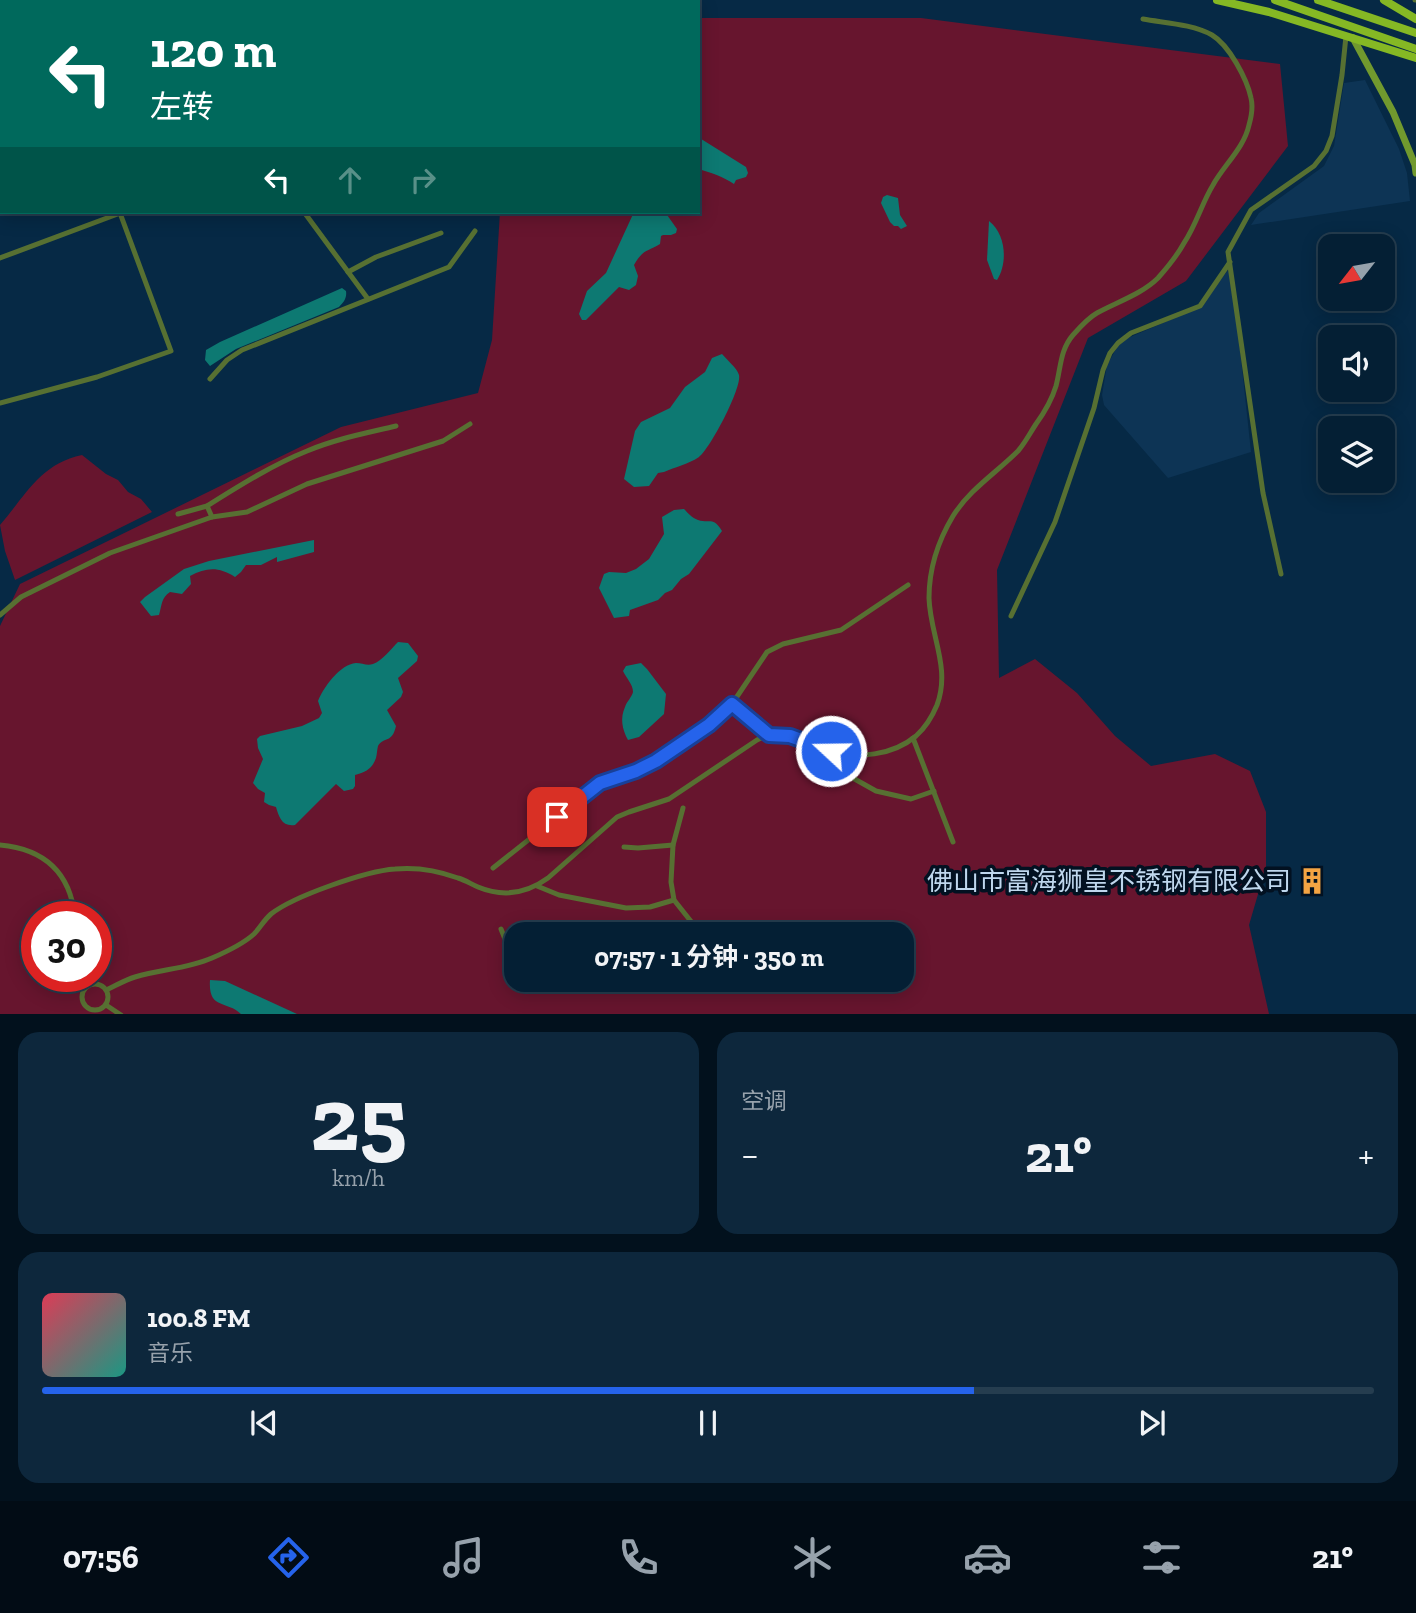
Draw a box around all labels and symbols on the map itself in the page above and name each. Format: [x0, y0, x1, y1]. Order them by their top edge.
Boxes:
north arrow [1318, 234, 1395, 312]
position arrow [794, 714, 868, 788]
pin [527, 787, 587, 847]
place label: 佛山市富海狮皇不锈钢有限公司 [927, 865, 1291, 897]
building icon: 佛山市富海狮皇不锈钢有限公司 [1297, 866, 1327, 896]
speed limit sign: 30 [21, 901, 112, 992]

